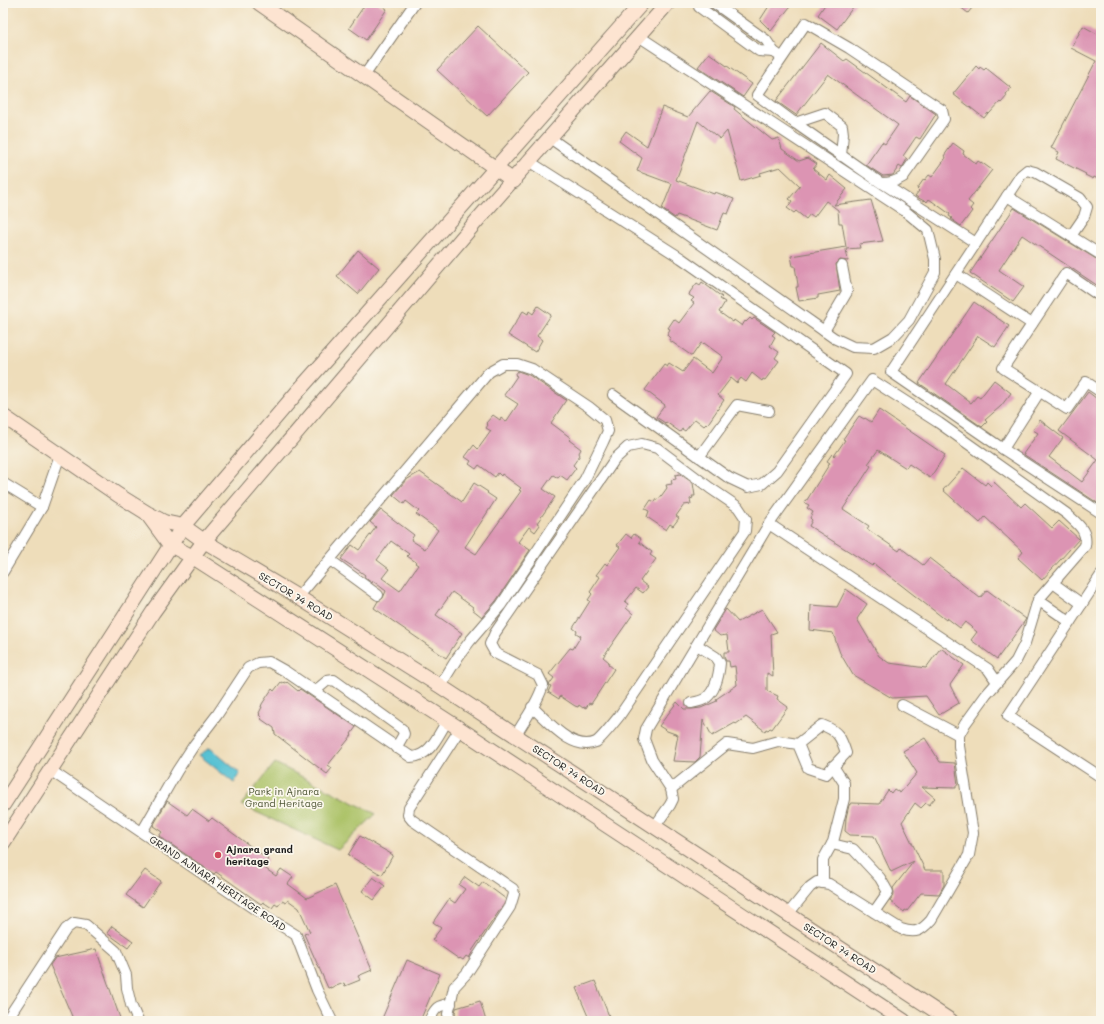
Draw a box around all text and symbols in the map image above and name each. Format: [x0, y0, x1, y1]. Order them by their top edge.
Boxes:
street label: SECTOR 74 ROAD [256, 568, 336, 624]
street label: SECTOR 74 ROAD [530, 741, 608, 799]
park label: Park in Ajnara Grand Heritage [245, 784, 323, 810]
street label: GRAND AJNARA HERITAGE ROAD [147, 832, 289, 934]
place label: Ajnara grand heritage [226, 842, 294, 868]
marker: Ajnara grand heritage [213, 850, 223, 860]
street label: SECTOR 74 ROAD [801, 919, 879, 977]

